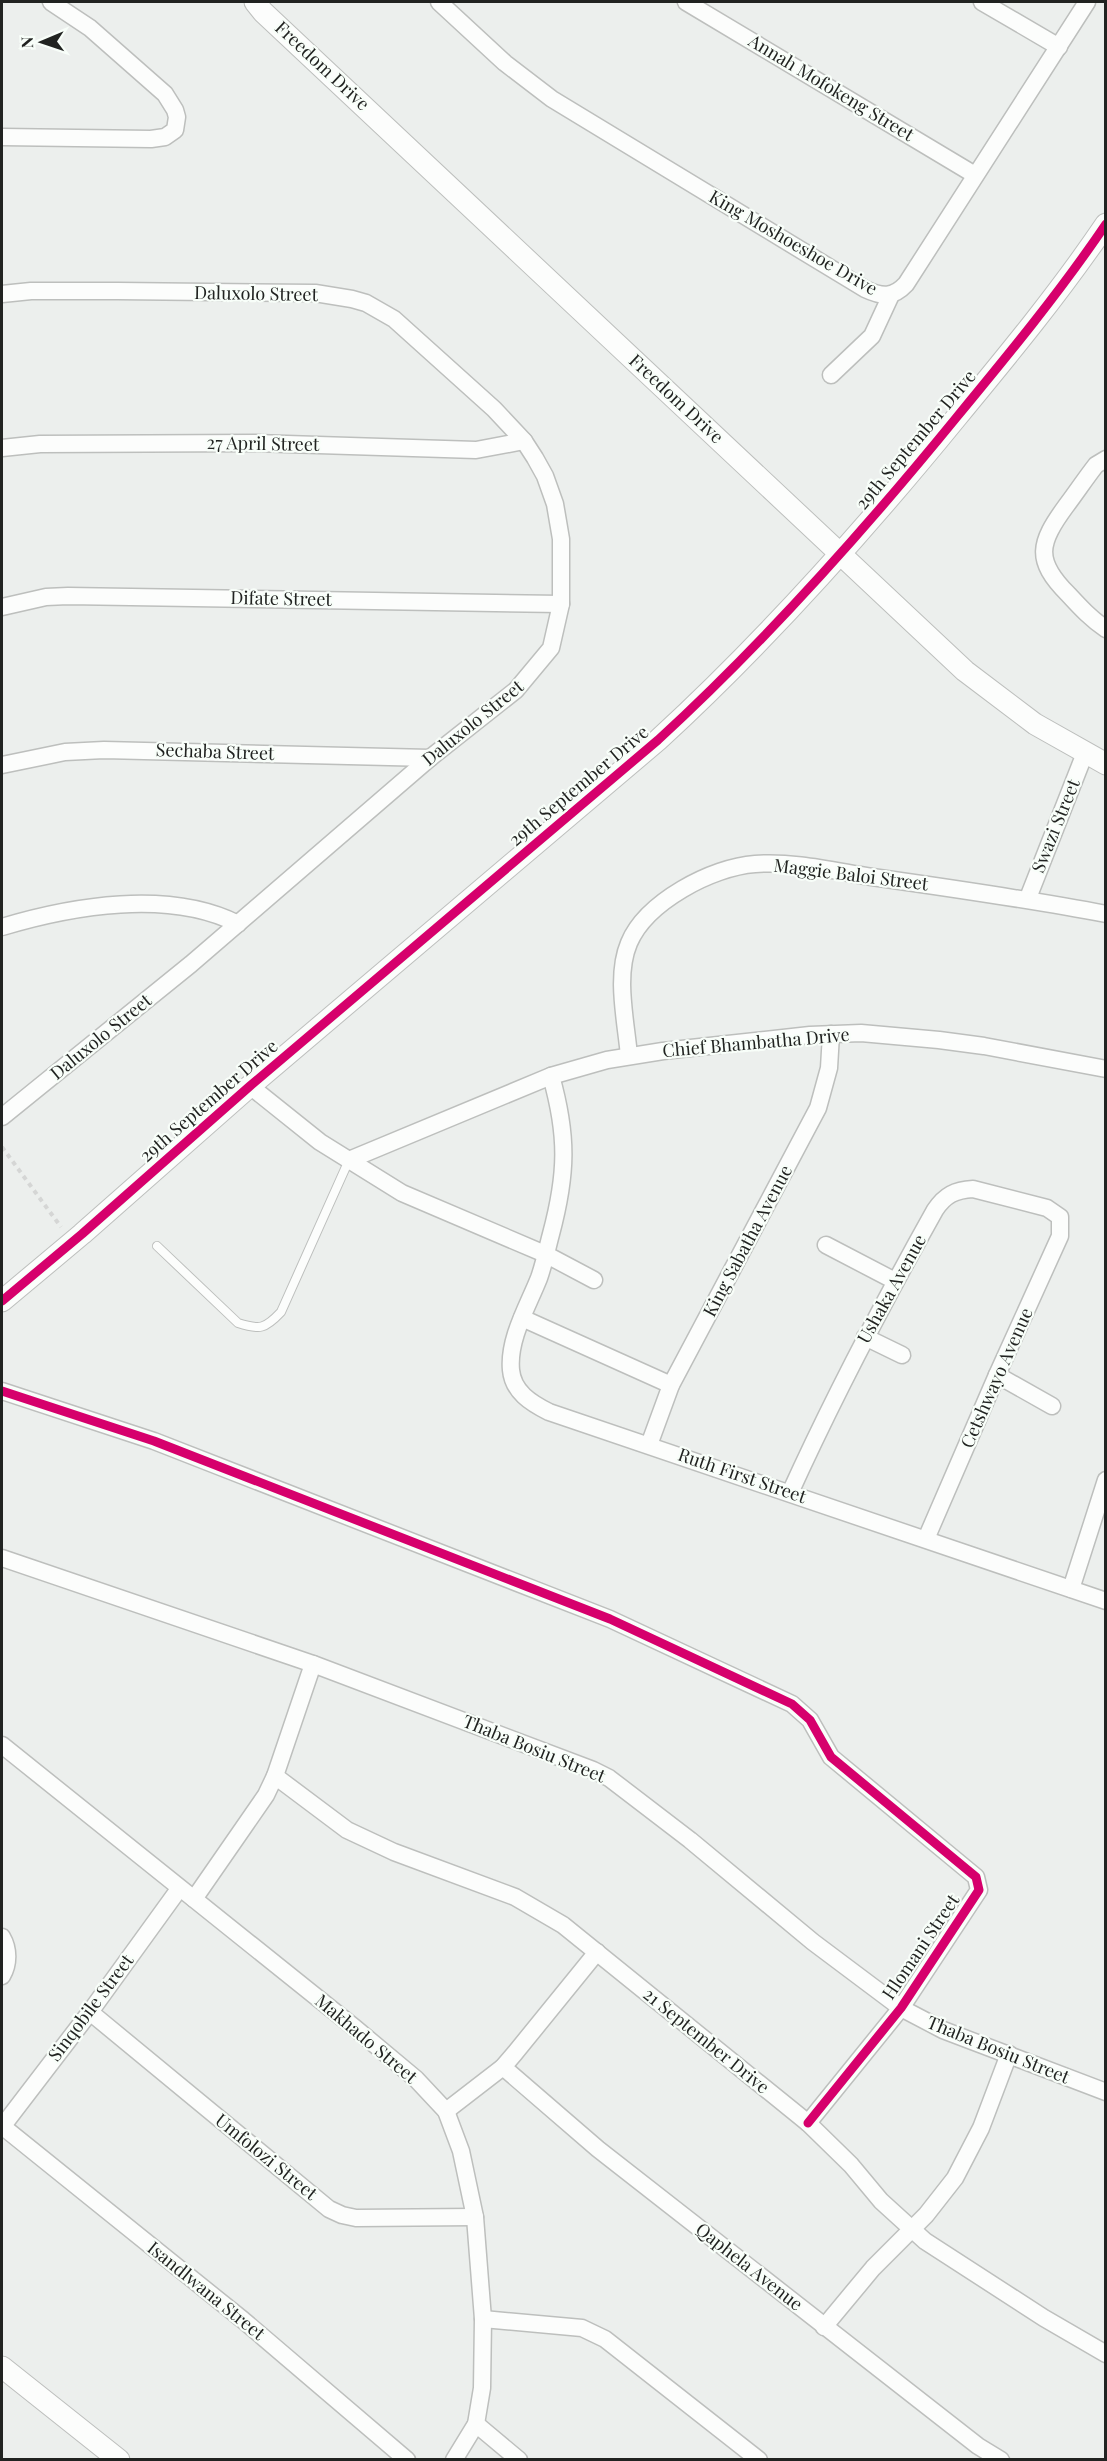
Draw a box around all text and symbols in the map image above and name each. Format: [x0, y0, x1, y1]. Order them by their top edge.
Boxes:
north arrow [12, 12, 72, 72]
street label: Freedom Drive [270, 15, 375, 115]
street label: Annah Mofokeng Street [744, 28, 919, 146]
text: N [16, 36, 37, 49]
street label: King Moshoeshoe Drive [705, 184, 882, 300]
street label: Daluxolo Street [194, 280, 319, 306]
street label: Freedom Drive [624, 348, 729, 448]
street label: 29th September Drive [850, 364, 981, 514]
street label: 27 April Street [206, 430, 320, 456]
street label: Difate Street [230, 585, 333, 611]
street label: Daluxolo Street [417, 674, 529, 771]
street label: 29th September Drive [503, 720, 653, 851]
street label: Sechaba Street [155, 737, 275, 765]
street label: Swazi Street [1025, 775, 1085, 876]
street label: Maggie Baloi Street [772, 853, 930, 895]
street label: Daluxolo Street [45, 988, 157, 1085]
street label: Chief Bhambatha Drive [661, 1022, 850, 1062]
street label: 29th September Drive [134, 1034, 282, 1167]
street label: King Sabatha Avenue [697, 1161, 797, 1320]
street label: Ushaka Avenue [851, 1230, 931, 1347]
street label: Cetshwayo Avenue [954, 1304, 1038, 1451]
street label: Ruth First Street [675, 1442, 810, 1508]
street label: Thaba Bosiu Street [460, 1709, 610, 1788]
street label: Hlomani Street [876, 1889, 965, 2004]
street label: Sinqobile Street [42, 1949, 139, 2066]
street label: 21 September Drive [638, 1982, 775, 2099]
street label: Makhado Street [310, 1988, 423, 2089]
street label: Thaba Bosiu Street [924, 2010, 1074, 2089]
street label: Umfolozi Street [211, 2108, 323, 2205]
street label: Qaphela Avenue [691, 2217, 808, 2316]
street label: Isandlwana Street [143, 2235, 271, 2345]

